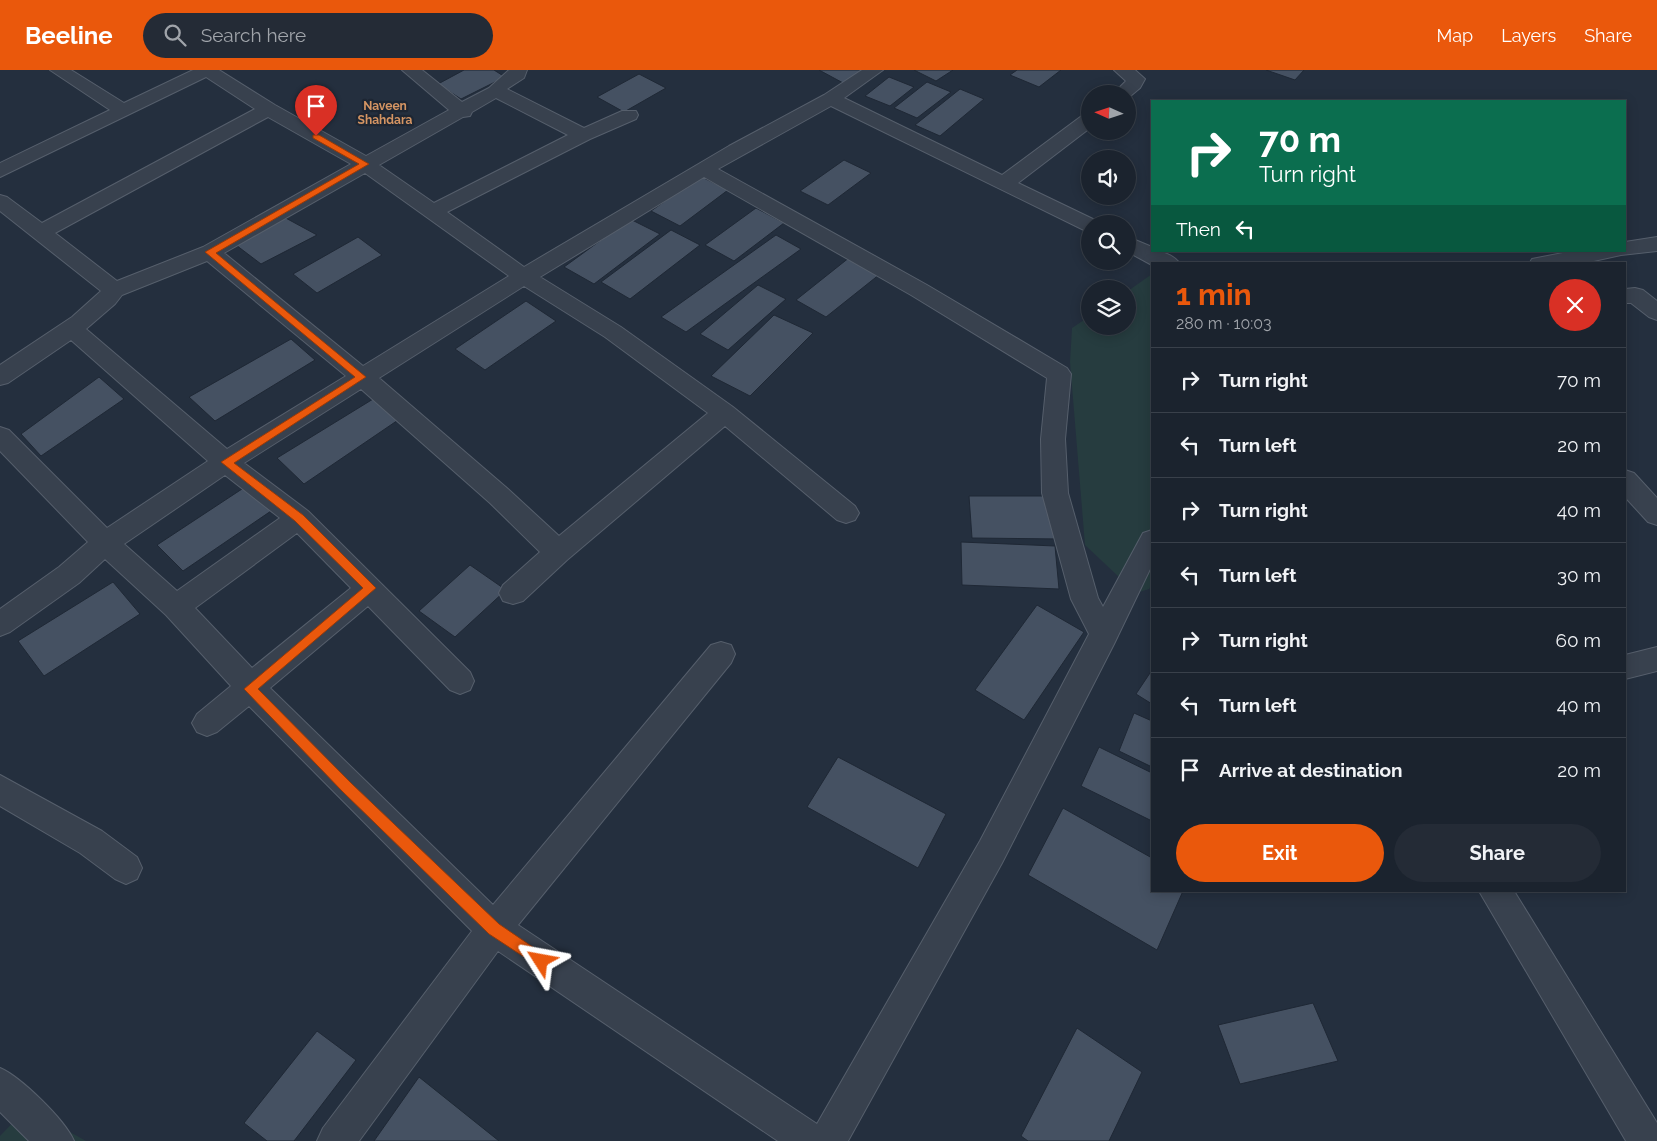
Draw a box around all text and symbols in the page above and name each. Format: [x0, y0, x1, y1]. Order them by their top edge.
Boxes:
search box [143, 13, 493, 58]
text: Beeline [25, 21, 113, 50]
icon: search [161, 21, 189, 49]
text: Search here [201, 24, 306, 46]
text: Map [1437, 25, 1473, 46]
text: Layers [1501, 25, 1556, 46]
text: Share [1584, 25, 1632, 46]
pin [295, 85, 337, 136]
north arrow [1081, 85, 1136, 140]
map controls [1081, 85, 1136, 335]
icon: arrive [302, 92, 330, 120]
district label: Naveen Shahdara [358, 99, 413, 127]
text: 70 m [1259, 119, 1341, 160]
icon: right [1176, 120, 1241, 185]
button: sound [1081, 150, 1136, 205]
text: Turn right [1259, 161, 1356, 187]
button: search [1081, 215, 1136, 270]
icon: left [1231, 215, 1259, 243]
text: Then [1176, 218, 1221, 240]
text: 1 min [1176, 277, 1252, 312]
button: close [1549, 279, 1601, 331]
button: layers [1081, 280, 1136, 335]
text: 280 m · 10:03 [1176, 314, 1272, 333]
icon: right [1176, 366, 1204, 394]
text: Turn right [1219, 369, 1308, 391]
text: 70 m [1557, 369, 1601, 391]
icon: left [1176, 431, 1204, 459]
text: Turn left [1219, 434, 1296, 456]
text: 20 m [1557, 434, 1601, 456]
icon: right [1176, 496, 1204, 524]
text: Turn right [1219, 499, 1308, 521]
text: 40 m [1557, 499, 1601, 521]
icon: left [1176, 561, 1204, 589]
text: Turn left [1219, 564, 1296, 586]
text: 30 m [1557, 564, 1601, 586]
icon: right [1176, 626, 1204, 654]
text: Turn right [1219, 629, 1308, 651]
text: 60 m [1556, 629, 1601, 651]
icon: left [1176, 691, 1204, 719]
text: Turn left [1219, 694, 1296, 716]
text: 40 m [1557, 694, 1601, 716]
icon: arrive [1176, 756, 1204, 784]
text: Arrive at destination [1219, 759, 1403, 781]
text: 20 m [1557, 759, 1601, 781]
button: Exit [1176, 824, 1384, 882]
button: Share [1394, 824, 1601, 882]
position arrow [514, 934, 566, 986]

